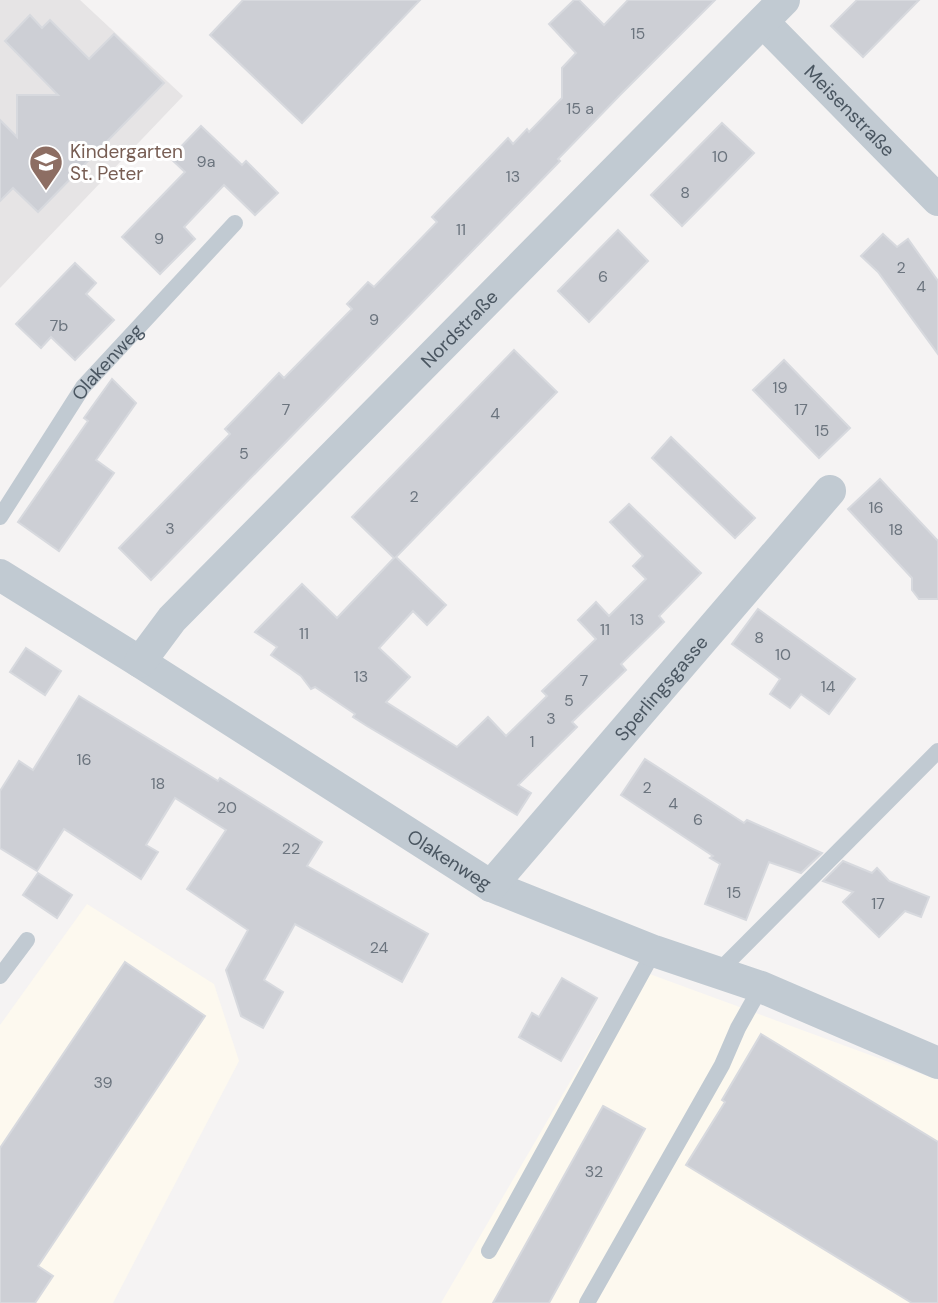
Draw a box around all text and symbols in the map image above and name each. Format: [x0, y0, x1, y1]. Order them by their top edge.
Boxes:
house number: 15 [631, 23, 645, 44]
street label: Meisenstraße [799, 59, 901, 162]
house number: 15 a [566, 98, 594, 119]
place label: Kindergarten St. Peter [70, 139, 183, 186]
school or university icon: Kindergarten St. Peter [27, 143, 65, 192]
house number: 10 [712, 146, 728, 167]
house number: 9a [197, 151, 215, 172]
house number: 13 [506, 166, 520, 187]
house number: 8 [680, 182, 690, 203]
house number: 11 [456, 219, 466, 240]
house number: 9 [154, 228, 164, 249]
house number: 2 [896, 257, 906, 278]
house number: 6 [598, 266, 608, 287]
house number: 4 [916, 276, 926, 297]
street label: Nordstraße [415, 284, 503, 373]
house number: 9 [369, 309, 379, 330]
house number: 7b [50, 315, 68, 336]
street label: Olakenweg [65, 318, 148, 405]
house number: 19 [772, 377, 788, 398]
house number: 7 [282, 399, 290, 420]
house number: 17 [794, 399, 808, 420]
house number: 4 [490, 403, 500, 424]
house number: 15 [815, 420, 829, 441]
house number: 5 [239, 443, 249, 464]
house number: 2 [409, 486, 419, 507]
house number: 16 [868, 497, 884, 518]
house number: 3 [165, 518, 175, 539]
house number: 18 [889, 519, 903, 540]
house number: 13 [630, 609, 644, 630]
house number: 11 [600, 619, 610, 640]
house number: 11 [299, 623, 309, 644]
house number: 8 [754, 627, 764, 648]
street label: Sperlingsgasse [609, 630, 713, 746]
house number: 10 [775, 644, 791, 665]
house number: 13 [354, 666, 368, 687]
house number: 7 [580, 670, 588, 691]
house number: 14 [821, 676, 836, 697]
house number: 5 [564, 690, 574, 711]
house number: 3 [546, 708, 556, 729]
house number: 1 [530, 731, 535, 752]
house number: 16 [76, 749, 92, 770]
house number: 18 [151, 773, 165, 794]
house number: 2 [642, 777, 652, 798]
house number: 4 [668, 793, 678, 814]
house number: 20 [217, 797, 237, 818]
house number: 6 [693, 809, 703, 830]
street label: Olakenweg [403, 823, 497, 896]
house number: 22 [282, 838, 300, 859]
house number: 15 [727, 882, 741, 903]
house number: 17 [871, 893, 885, 914]
house number: 24 [370, 937, 389, 958]
house number: 39 [93, 1072, 113, 1093]
house number: 32 [585, 1161, 603, 1182]

